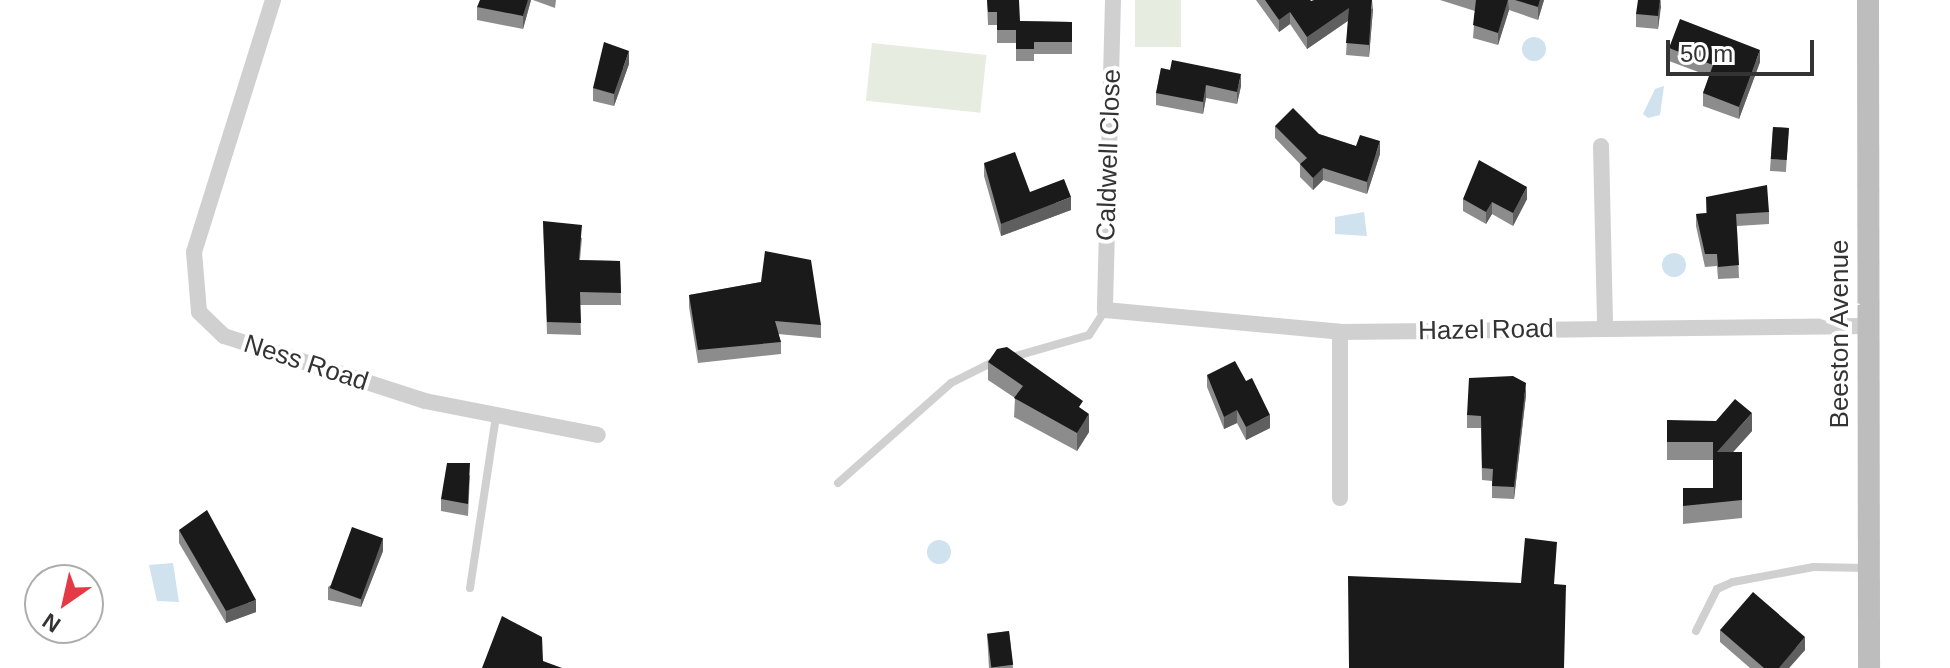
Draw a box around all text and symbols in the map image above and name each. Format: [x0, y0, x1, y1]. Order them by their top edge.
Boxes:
scale bar [1670, 24, 1818, 74]
text: 50 m [1680, 40, 1733, 67]
street label: Caldwell Close [1090, 69, 1128, 241]
street label: Beeston Avenue [1824, 239, 1856, 429]
street label: Hazel Road [1418, 313, 1554, 347]
street label: Ness Road [240, 328, 372, 398]
north arrow [24, 564, 104, 644]
text: N [38, 608, 65, 637]

